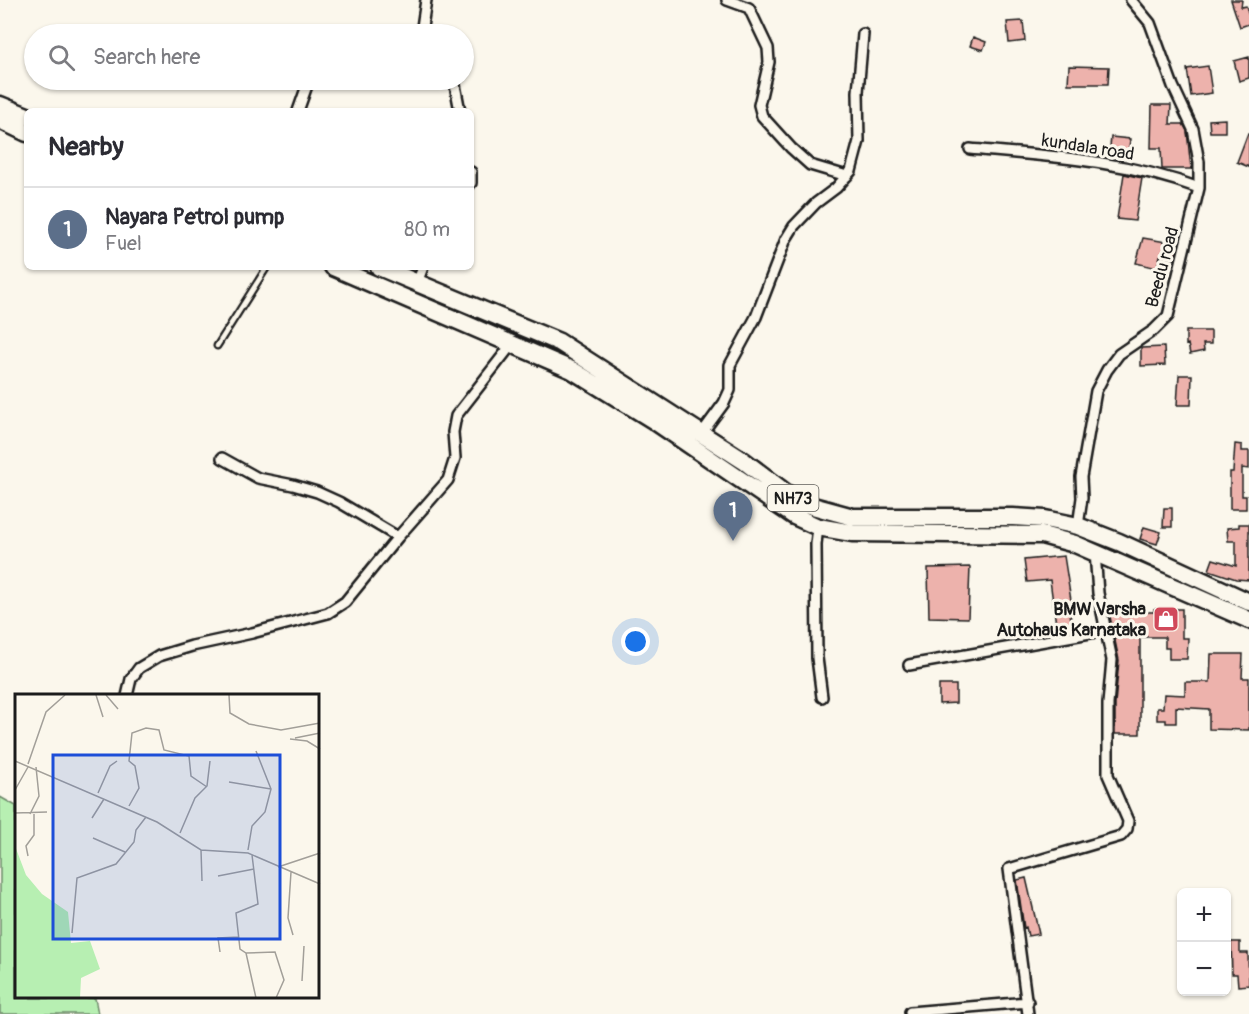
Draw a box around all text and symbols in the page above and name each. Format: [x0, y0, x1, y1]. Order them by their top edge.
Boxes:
search box [24, 24, 474, 90]
icon: search [45, 41, 78, 74]
text: Search here [93, 43, 200, 71]
street label: kundala road [1040, 129, 1136, 166]
text: Nearby [48, 131, 124, 163]
text: Nayara Petrol pump [105, 203, 284, 231]
text: 1 [64, 217, 71, 242]
text: 80 m [404, 217, 450, 242]
street label: Beedu road [1141, 224, 1184, 310]
text: Fuel [105, 231, 142, 256]
road number: NH73 [768, 485, 818, 511]
pin: 1 [714, 492, 752, 541]
place label: BMW Varsha Autohaus Karnataka [996, 598, 1147, 642]
shop icon: BMW Varsha Autohaus Karnataka [1151, 604, 1181, 634]
your location [621, 627, 650, 656]
inset map [15, 694, 320, 999]
map controls [1177, 888, 1231, 996]
button: + [1177, 888, 1231, 942]
button: − [1177, 942, 1231, 996]

